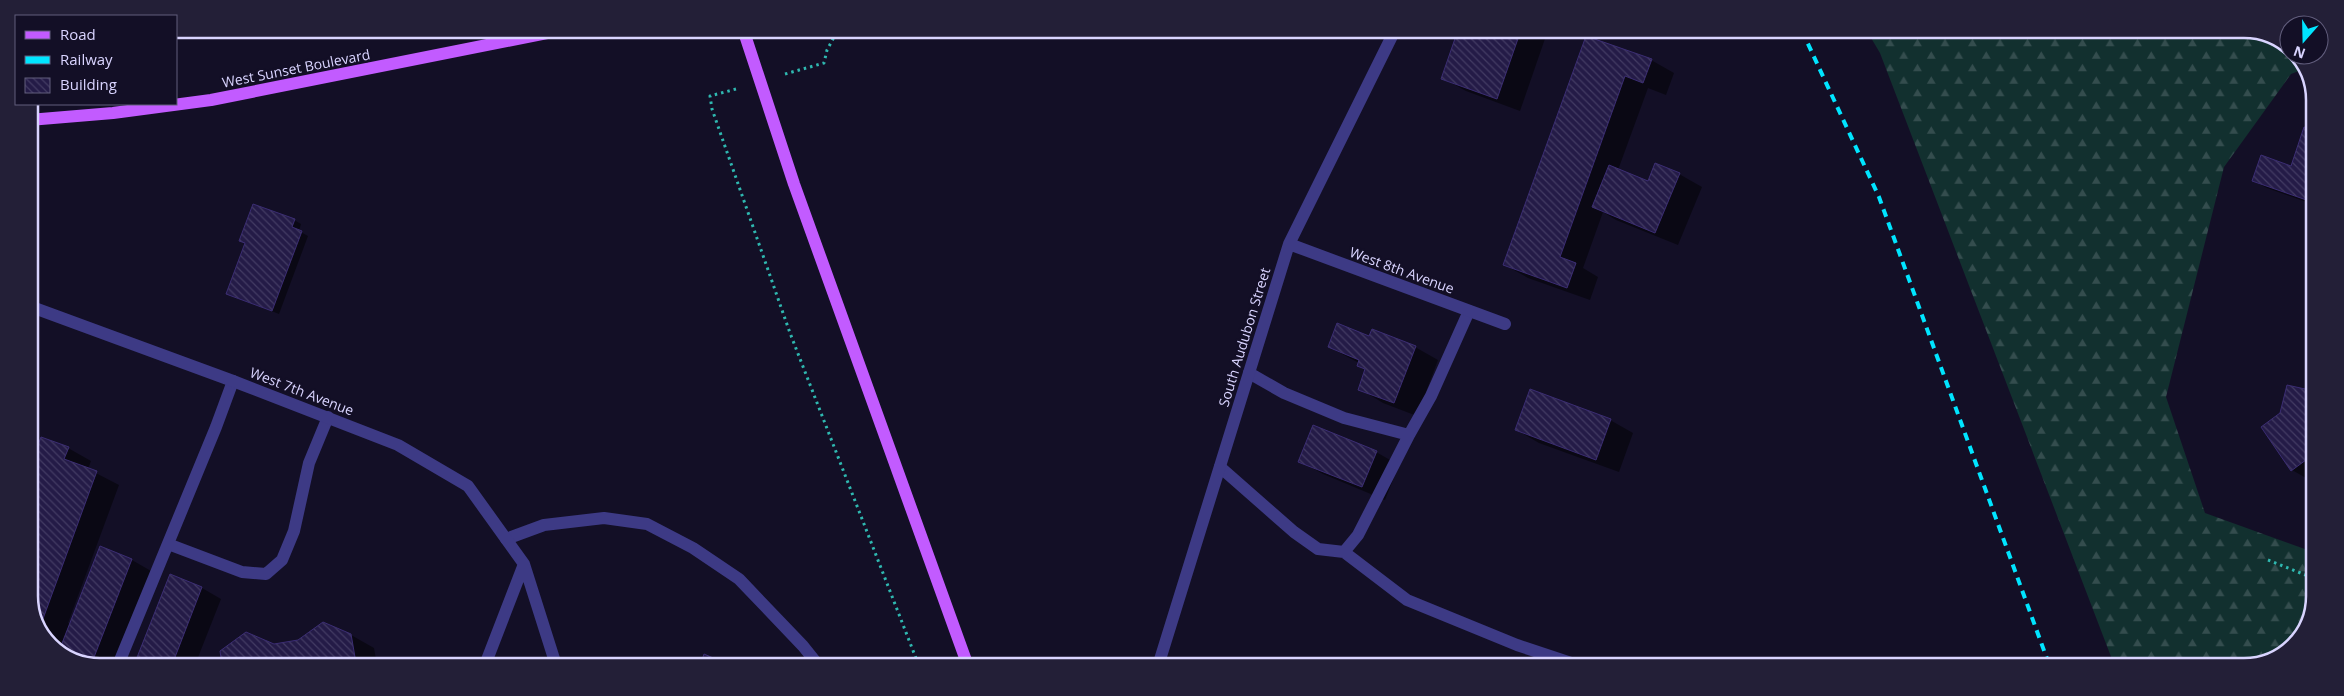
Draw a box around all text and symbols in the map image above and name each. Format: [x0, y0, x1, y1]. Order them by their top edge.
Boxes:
legend [15, 15, 178, 105]
north arrow [2279, 15, 2329, 65]
text: Road [60, 24, 96, 44]
text: N [2291, 42, 2308, 64]
street label: West Sunset Boulevard [220, 44, 372, 92]
text: Railway [60, 49, 113, 69]
text: Building [60, 74, 117, 94]
street label: West 8th Avenue [1347, 242, 1457, 298]
street label: South Audubon Street [1214, 265, 1274, 409]
street label: West 7th Avenue [247, 362, 357, 420]

